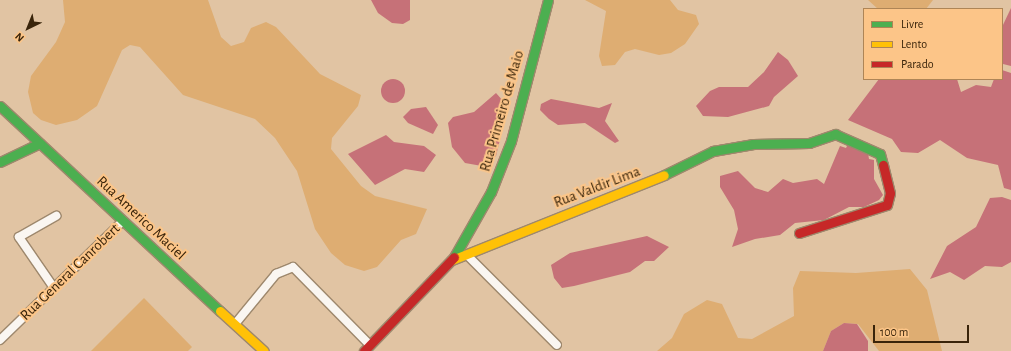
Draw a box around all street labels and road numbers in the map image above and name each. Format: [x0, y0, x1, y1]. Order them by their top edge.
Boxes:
street label: Rua Primeiro de Maio [476, 48, 528, 174]
street label: Rua Valdir Lima [551, 162, 643, 212]
street label: Rua Americo Maciel [93, 172, 189, 264]
street label: Rua General Canrobert [16, 220, 124, 324]

